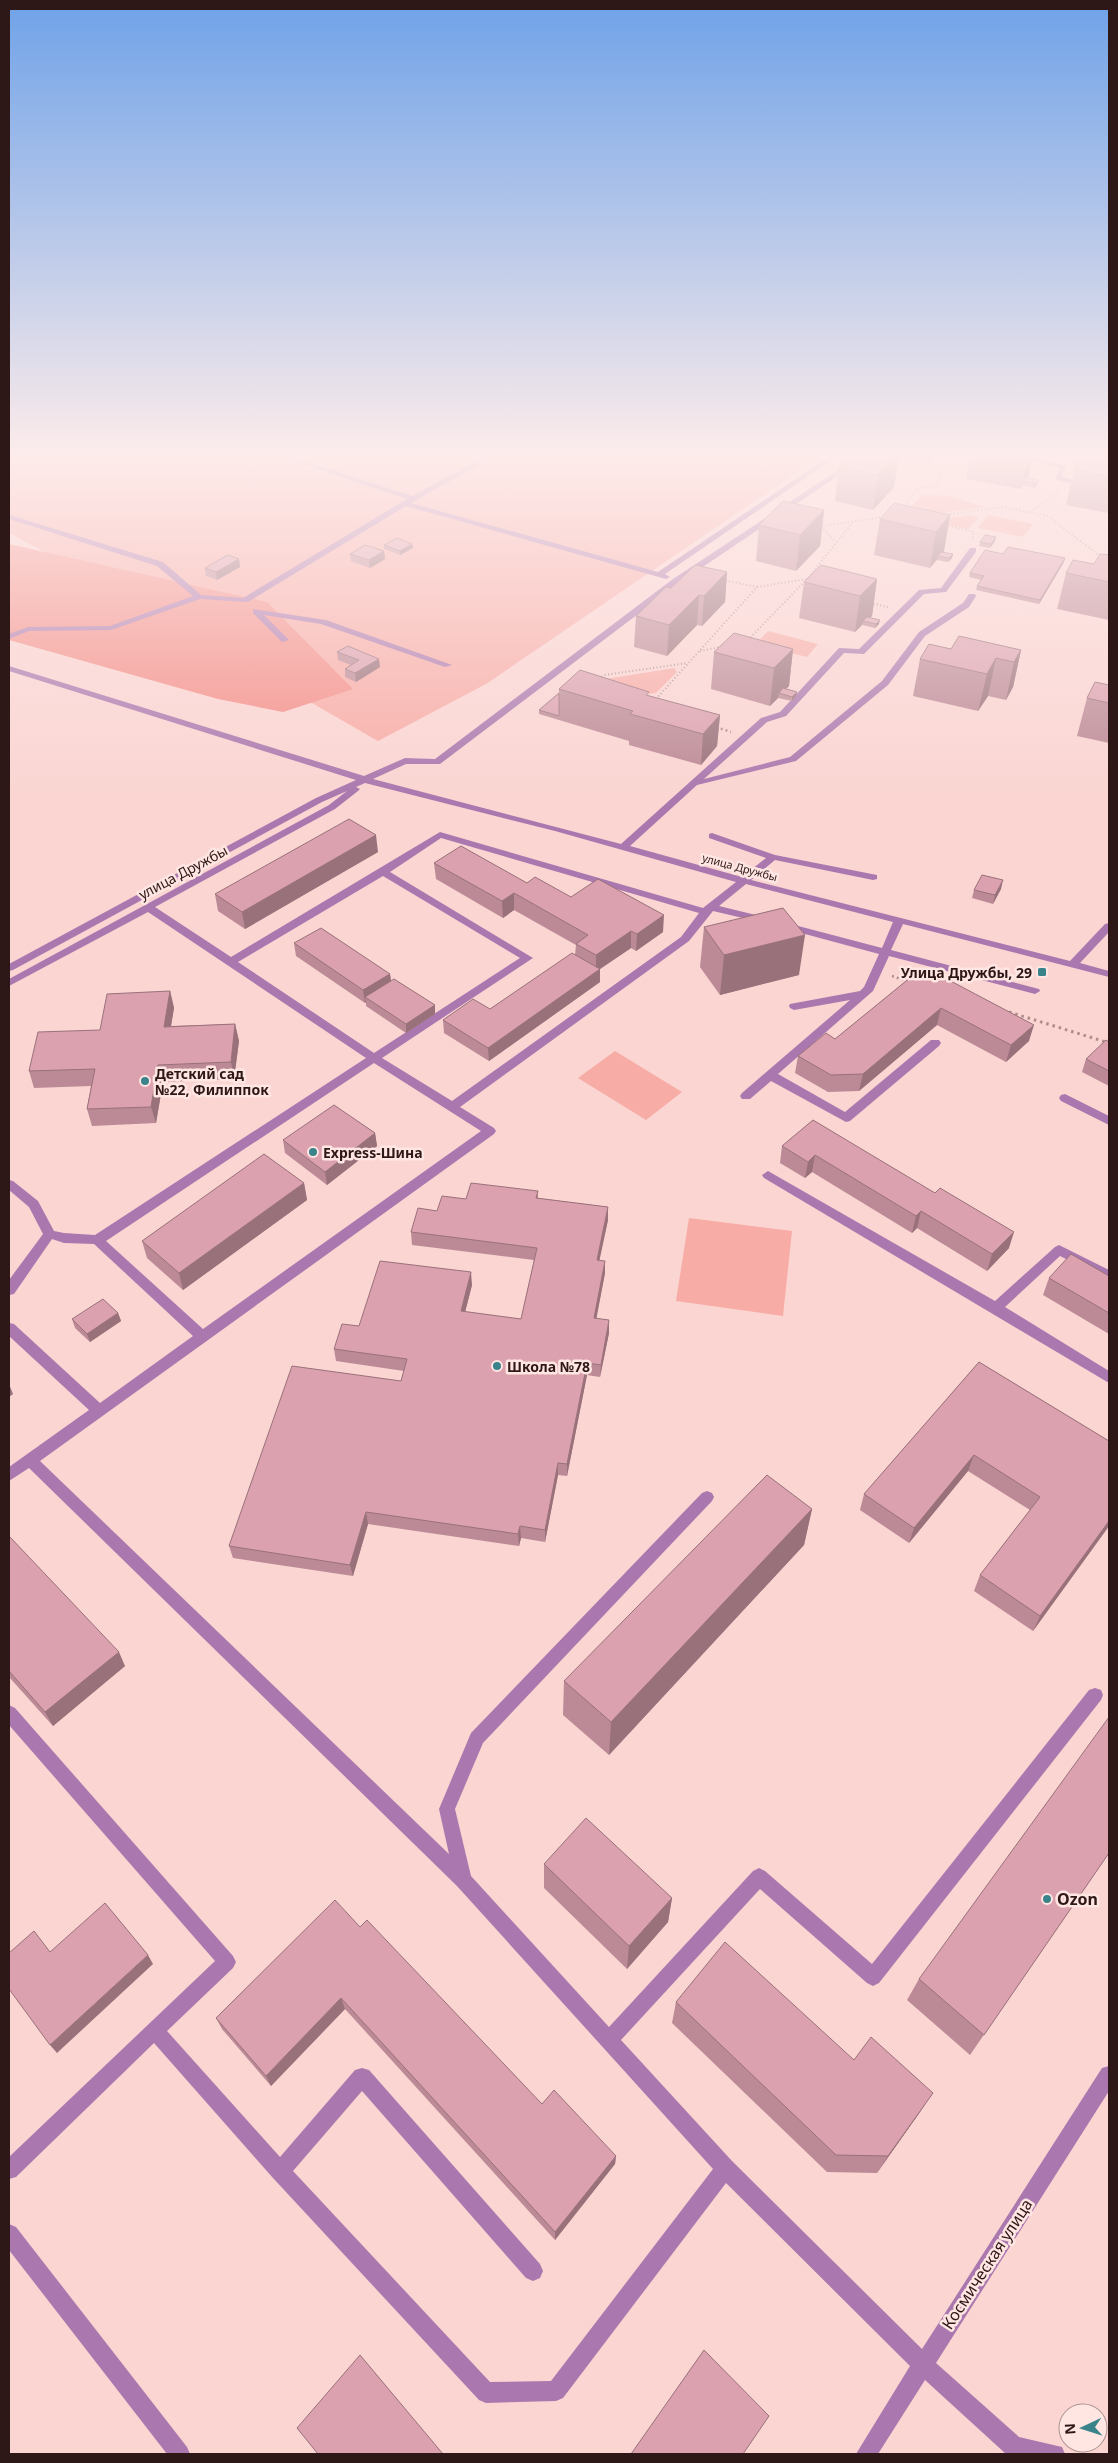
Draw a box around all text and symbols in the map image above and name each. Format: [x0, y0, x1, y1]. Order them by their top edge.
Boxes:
street label: улица Дружбы [135, 841, 231, 903]
street label: улица Дружбы [701, 850, 779, 884]
place label: Улица Дружбы, 29 [901, 963, 1032, 982]
marker: Улица Дружбы, 29 [1036, 966, 1048, 978]
place label: Детский сад №22, Филиппок [155, 1064, 269, 1099]
marker: Детский сад №22, Филиппок [139, 1075, 151, 1087]
place label: Express-Шина [323, 1143, 423, 1162]
marker: Express-Шина [307, 1146, 319, 1158]
place label: Школа №78 [507, 1357, 590, 1376]
marker: Школа №78 [491, 1360, 503, 1372]
place label: Ozon [1057, 1888, 1098, 1910]
marker: Ozon [1041, 1893, 1053, 1905]
street label: Космическая улица [937, 2195, 1037, 2333]
north arrow [1058, 2403, 1108, 2453]
text: N [1060, 2423, 1079, 2435]

